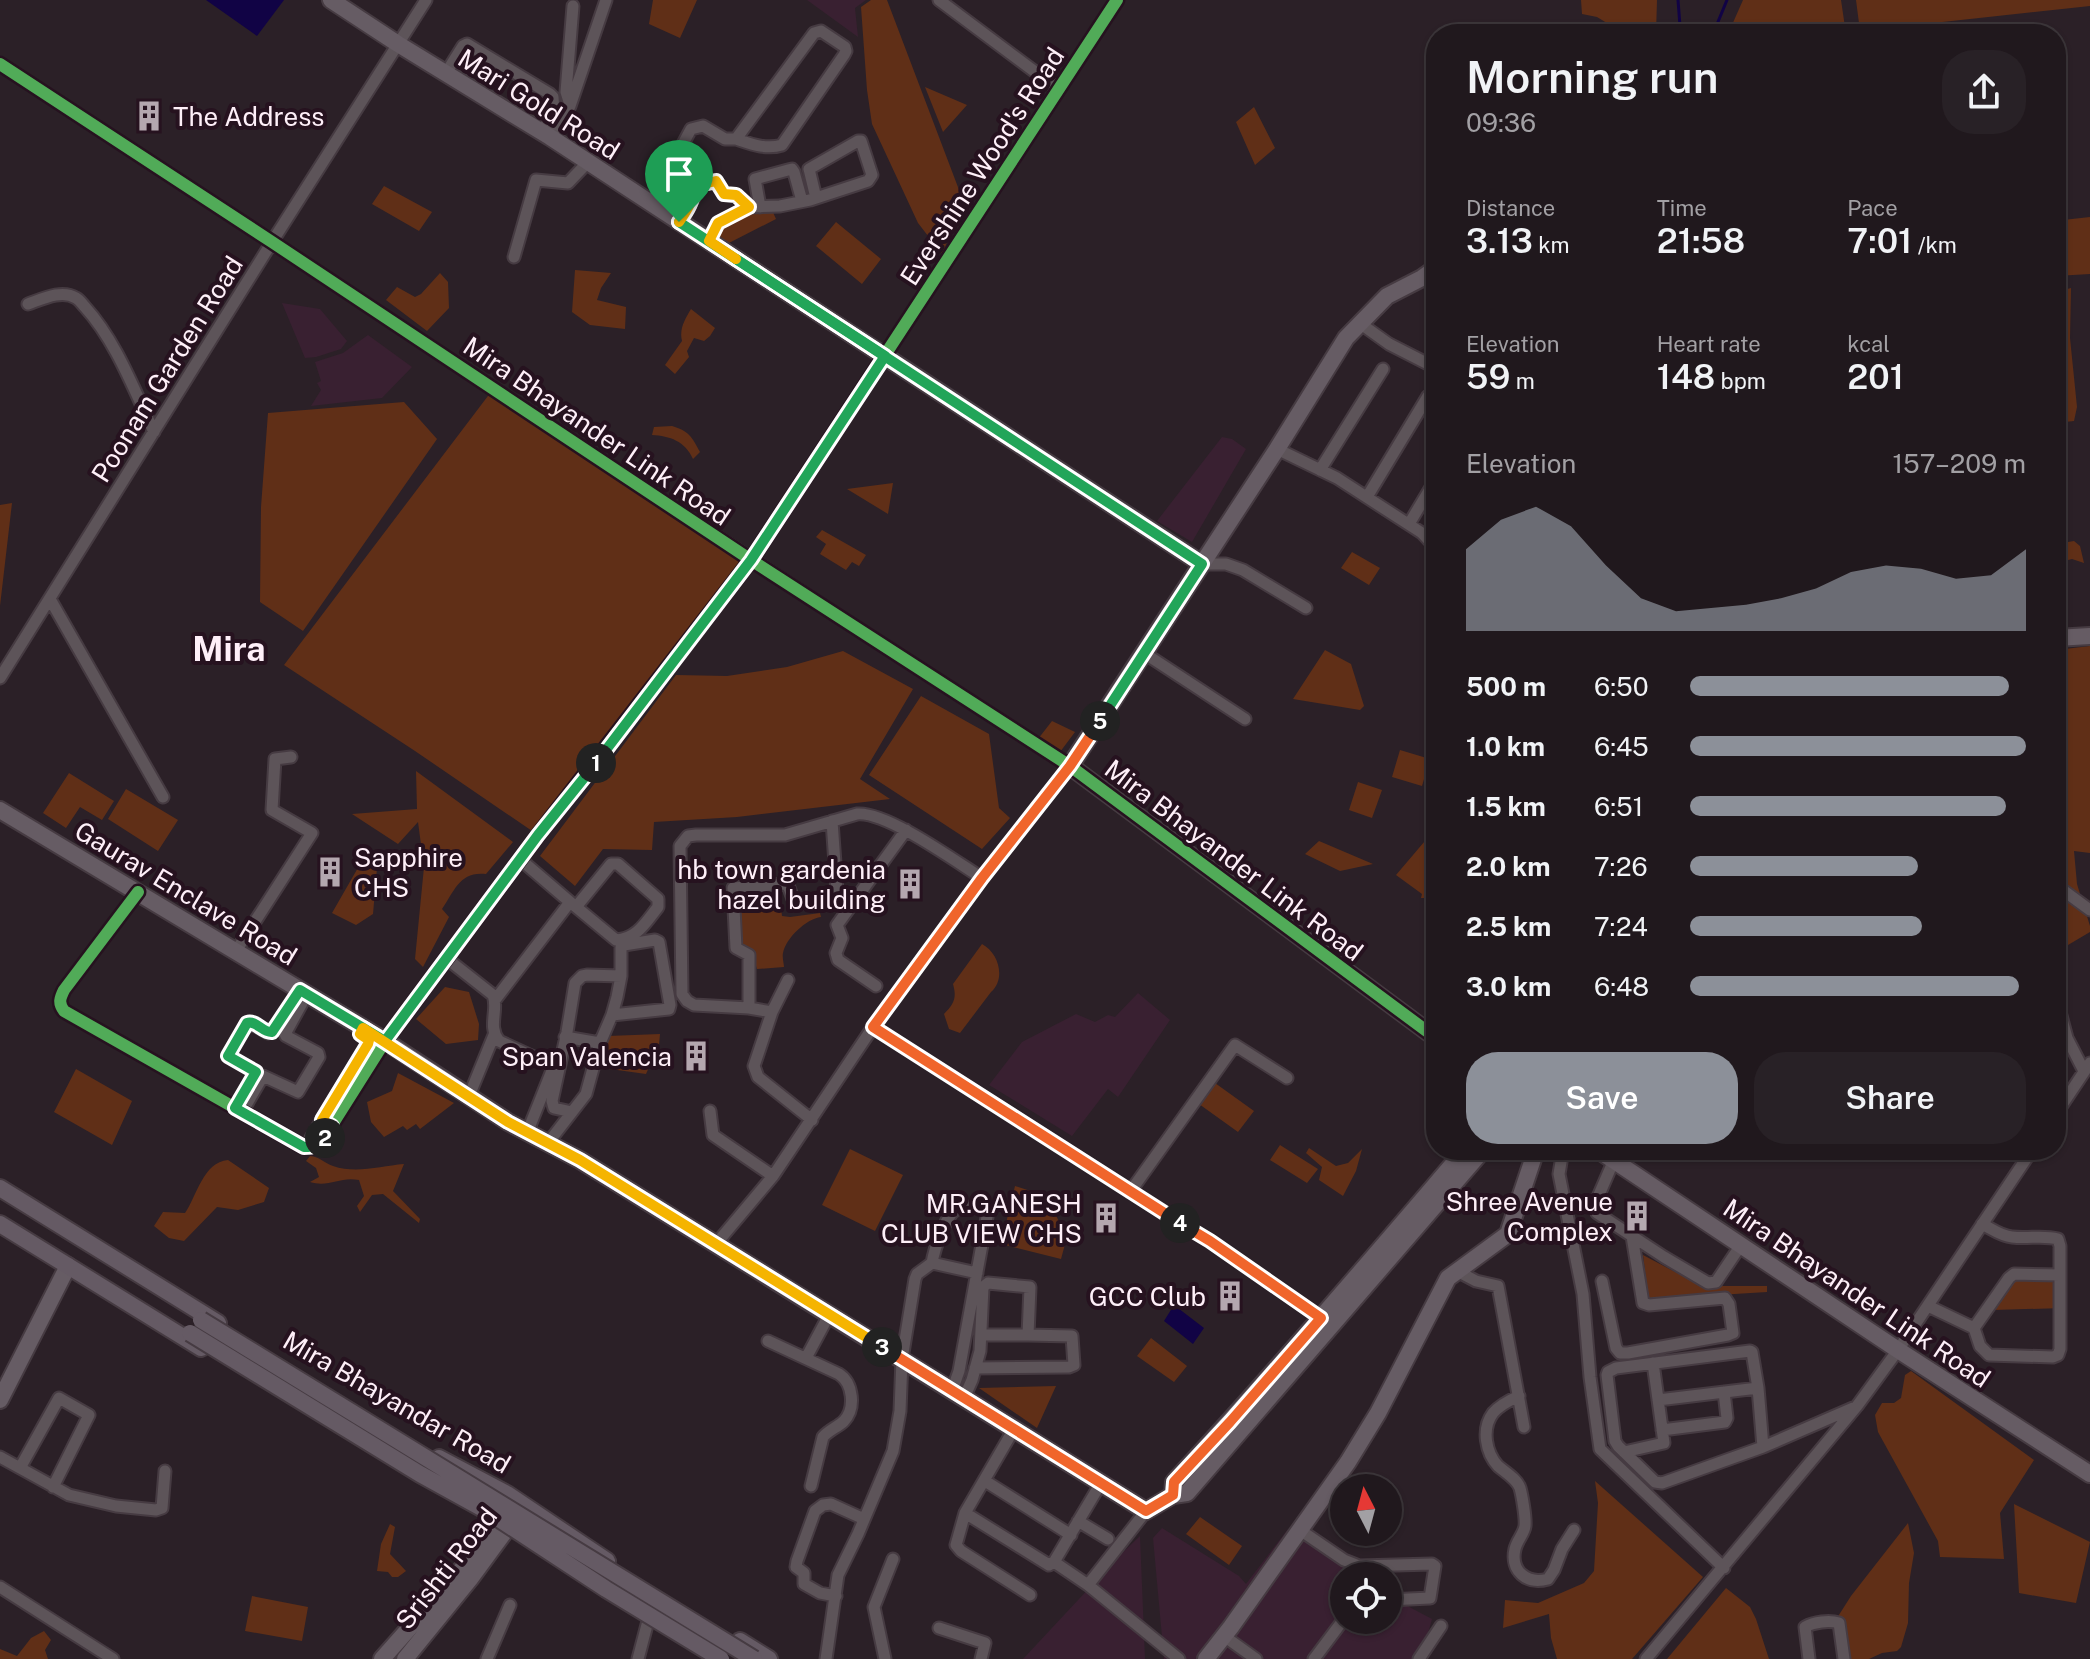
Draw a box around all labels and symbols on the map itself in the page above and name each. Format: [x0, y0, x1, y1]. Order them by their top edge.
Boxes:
street label: Evershine Wood's Road [894, 41, 1070, 291]
street label: Mari Gold Road [453, 42, 625, 166]
building icon: The Address [132, 99, 166, 133]
place label: The Address [173, 101, 324, 132]
pin [645, 140, 713, 222]
street label: Poonam Garden Road [85, 250, 249, 488]
street label: Mira Bhayander Link Road [458, 330, 736, 532]
district label: Mira [192, 629, 266, 669]
pin: 5 [1080, 701, 1120, 741]
pin: 1 [576, 743, 616, 783]
street label: Mira Bhayander Link Road [1099, 753, 1369, 967]
street label: Gaurav Enclave Road [69, 814, 303, 972]
place label: Sapphire CHS [354, 842, 463, 903]
place label: hb town gardenia hazel building [677, 854, 886, 915]
building icon: Sapphire CHS [313, 855, 347, 889]
building icon: hb town gardenia hazel building [893, 867, 927, 901]
building icon: Span Valencia [679, 1039, 713, 1073]
place label: Span Valencia [502, 1041, 672, 1072]
pin: 2 [305, 1118, 345, 1158]
place label: Shree Avenue Complex [1446, 1186, 1613, 1247]
place label: MR.GANESH CLUB VIEW CHS [881, 1188, 1082, 1249]
street label: Mira Bhayander Link Road [1718, 1192, 1996, 1394]
building icon: Shree Avenue Complex [1620, 1199, 1654, 1233]
building icon: MR.GANESH CLUB VIEW CHS [1089, 1201, 1123, 1235]
pin: 4 [1160, 1203, 1200, 1243]
building icon: GCC Club [1213, 1279, 1247, 1313]
place label: GCC Club [1089, 1281, 1206, 1312]
street label: Mira Bhayandar Road [278, 1324, 516, 1480]
pin: 3 [862, 1327, 902, 1367]
north arrow [1330, 1474, 1402, 1546]
street label: Srishti Road [389, 1501, 503, 1635]

